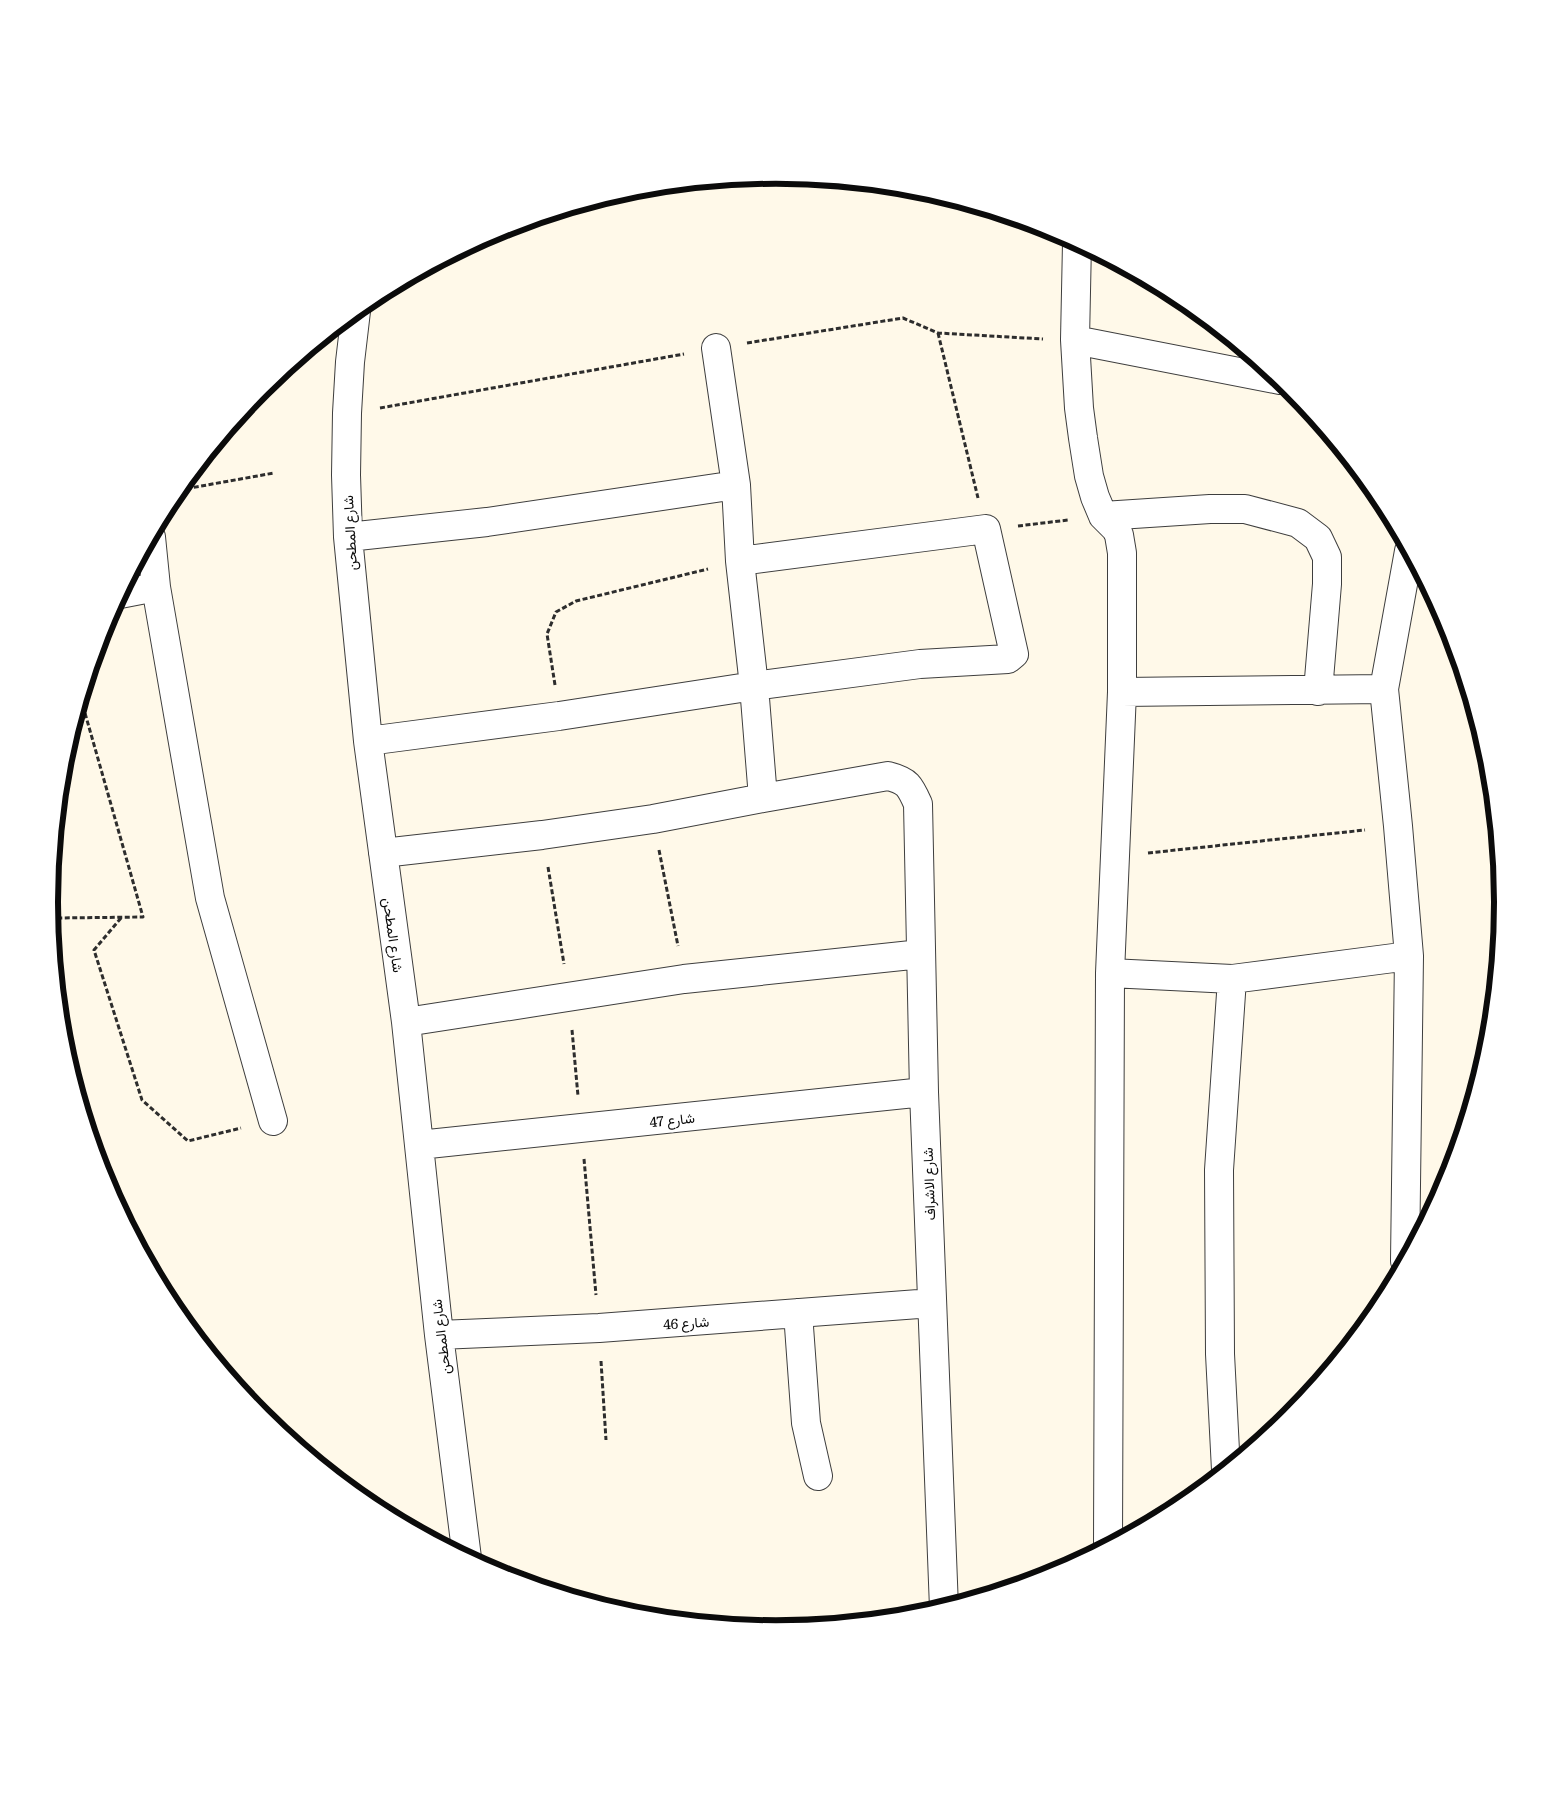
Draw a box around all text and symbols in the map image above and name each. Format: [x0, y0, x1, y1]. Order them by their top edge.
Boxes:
street label: شارع المطحن [337, 495, 363, 571]
street label: شارع المطحن [377, 896, 409, 974]
street label: شارع 47 [648, 1107, 696, 1133]
street label: شارع الاشراف [917, 1147, 941, 1221]
street label: شارع المطحن [425, 1298, 457, 1376]
street label: شارع 46 [662, 1310, 710, 1336]

